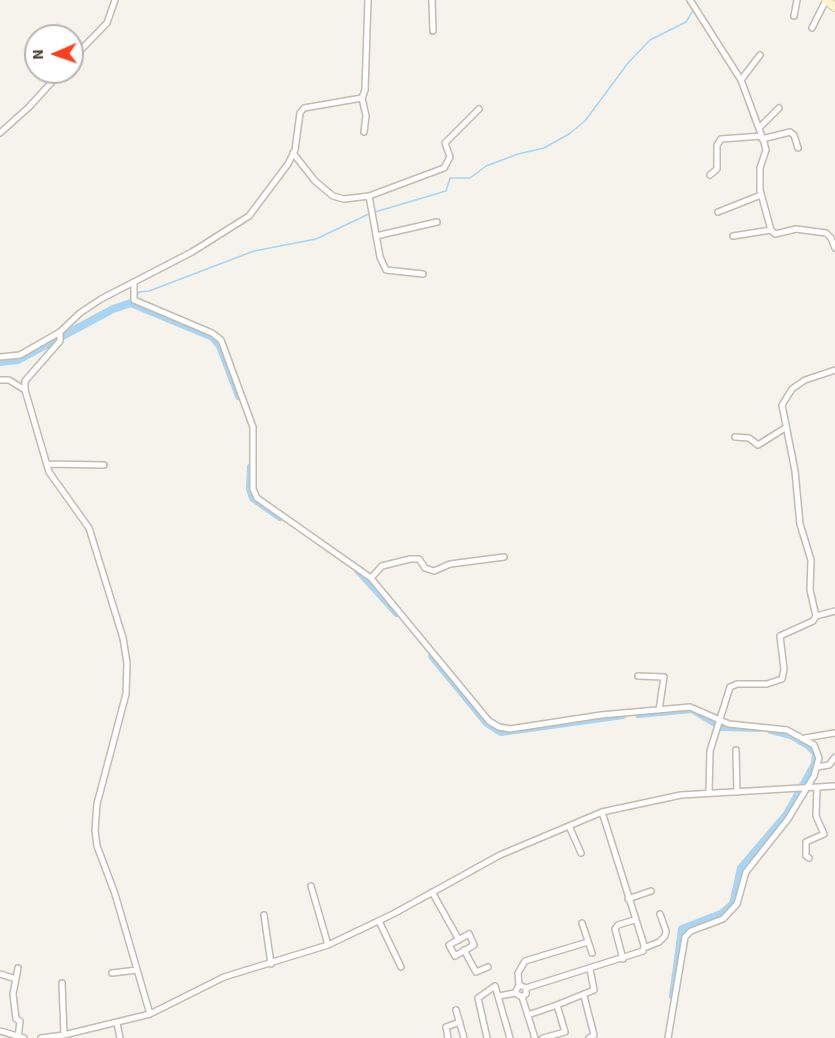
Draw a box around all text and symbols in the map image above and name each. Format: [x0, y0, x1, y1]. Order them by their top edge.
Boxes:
north arrow [24, 24, 84, 84]
text: N [27, 49, 49, 60]

